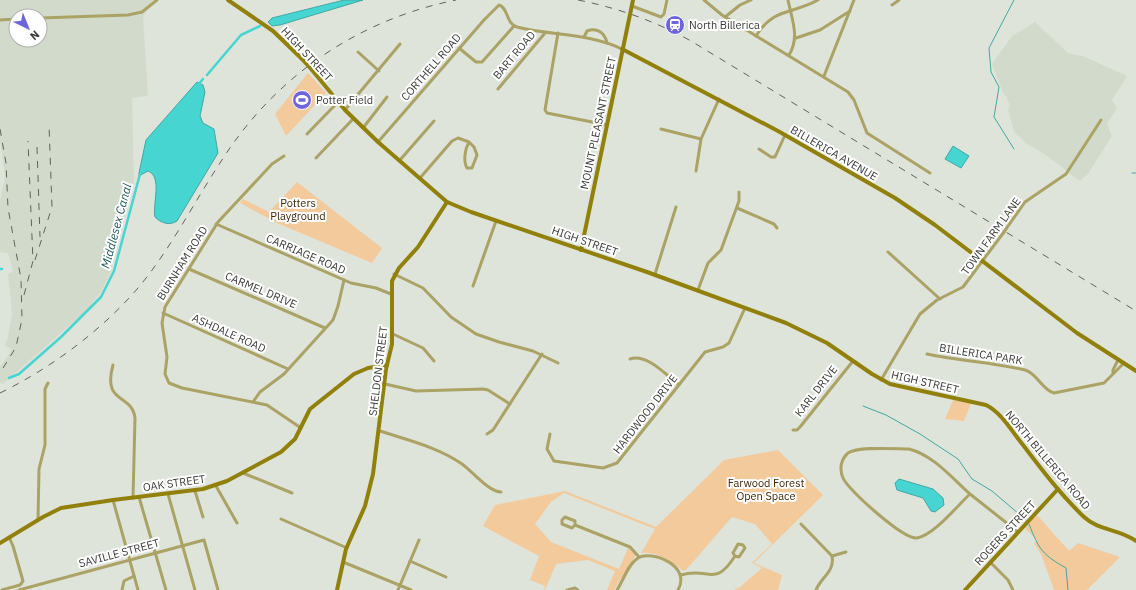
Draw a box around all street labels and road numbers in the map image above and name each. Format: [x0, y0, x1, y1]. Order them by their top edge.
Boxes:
street label: HIGH STREET [278, 24, 336, 84]
street label: BART ROAD [490, 28, 538, 82]
street label: CORTHELL ROAD [398, 31, 464, 103]
street label: MOUNT PLEASANT STREET [577, 55, 619, 191]
street label: BILLERICA AVENUE [788, 122, 880, 184]
street label: TOWN FARM LANE [958, 195, 1024, 277]
street label: BURNHAM ROAD [154, 223, 210, 303]
street label: HIGH STREET [550, 223, 621, 259]
street label: CARRIAGE ROAD [264, 231, 348, 277]
street label: CARMEL DRIVE [223, 269, 299, 311]
street label: ASHDALE ROAD [190, 311, 268, 355]
street label: SHELDON STREET [366, 325, 391, 417]
street label: BILLERICA PARK [938, 341, 1024, 368]
street label: KARL DRIVE [792, 363, 840, 419]
street label: HIGH STREET [890, 367, 961, 397]
street label: HARDWOOD DRIVE [610, 372, 680, 456]
street label: NORTH BILLERICA ROAD [1002, 408, 1094, 512]
street label: OAK STREET [142, 472, 207, 494]
street label: ROGERS STREET [971, 497, 1039, 568]
street label: SAVILLE STREET [77, 535, 161, 570]

